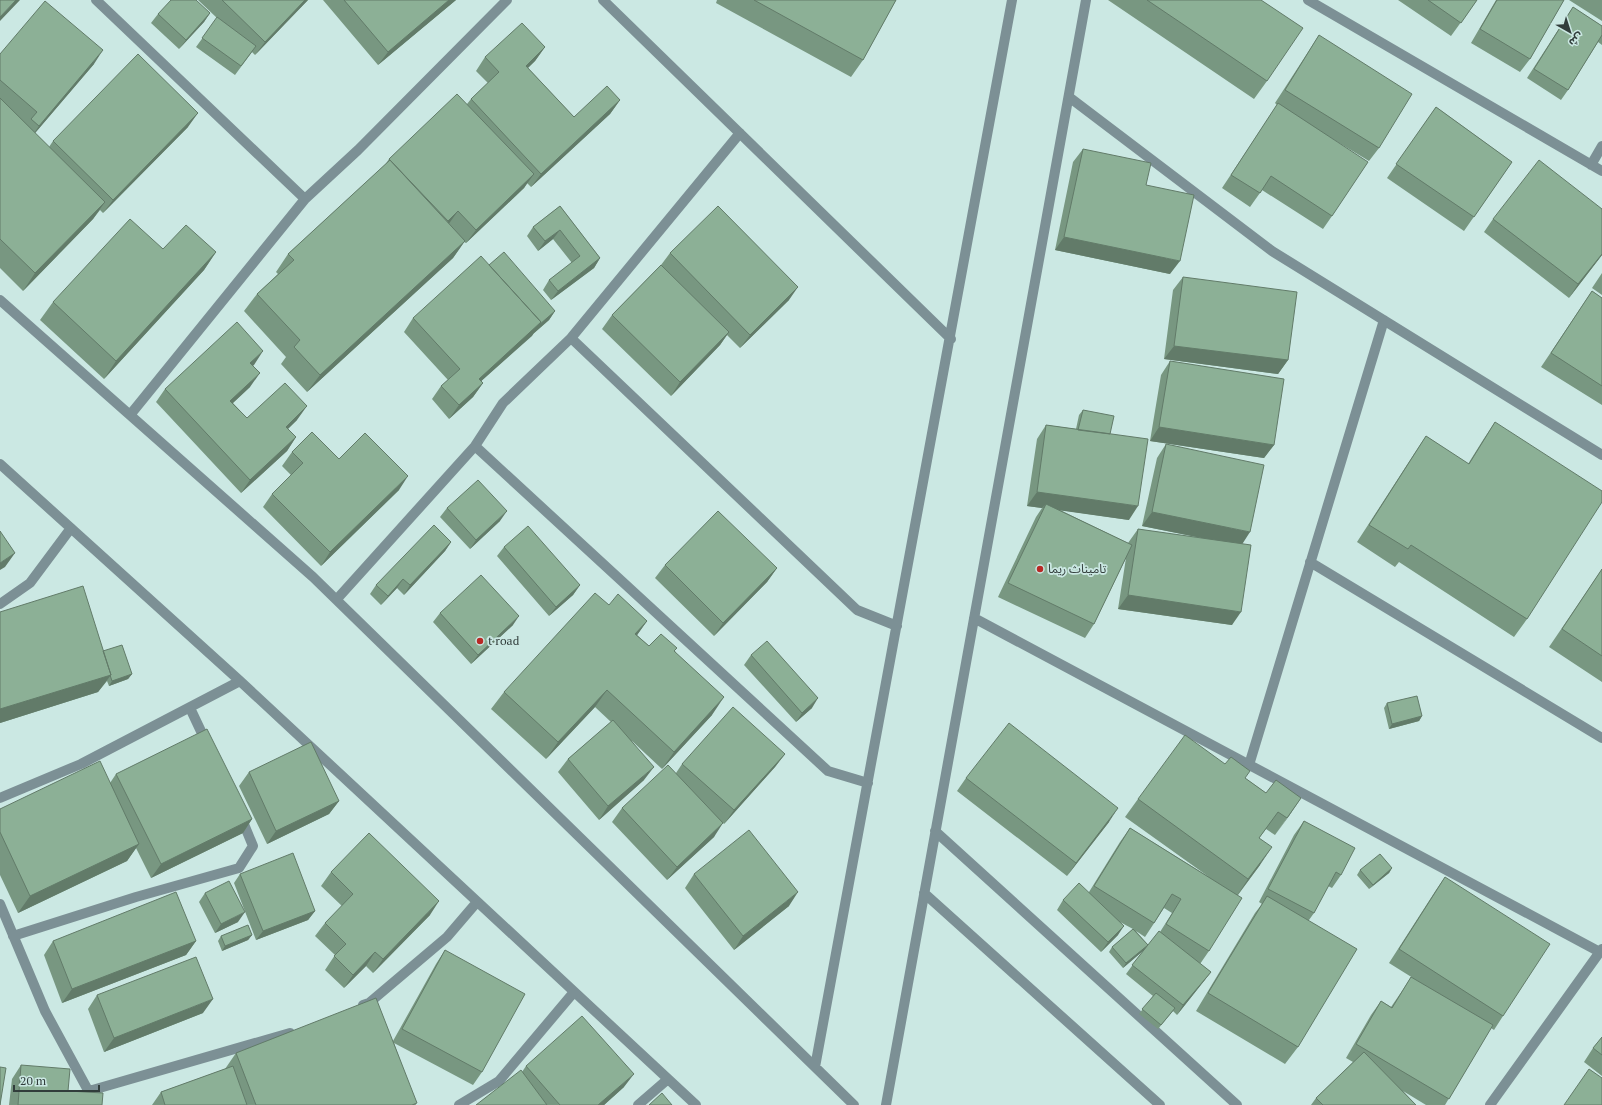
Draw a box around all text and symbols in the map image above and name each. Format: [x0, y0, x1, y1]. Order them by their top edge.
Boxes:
north arrow [1550, 12, 1590, 52]
text: ش [1566, 30, 1587, 50]
place label: تاميناث ريما [1048, 561, 1107, 576]
marker: تاميناث ريما [1035, 564, 1045, 574]
place label: t road [488, 633, 520, 648]
marker: t road [475, 636, 485, 646]
scale bar [14, 1067, 99, 1093]
text: 20 m [20, 1073, 47, 1088]

